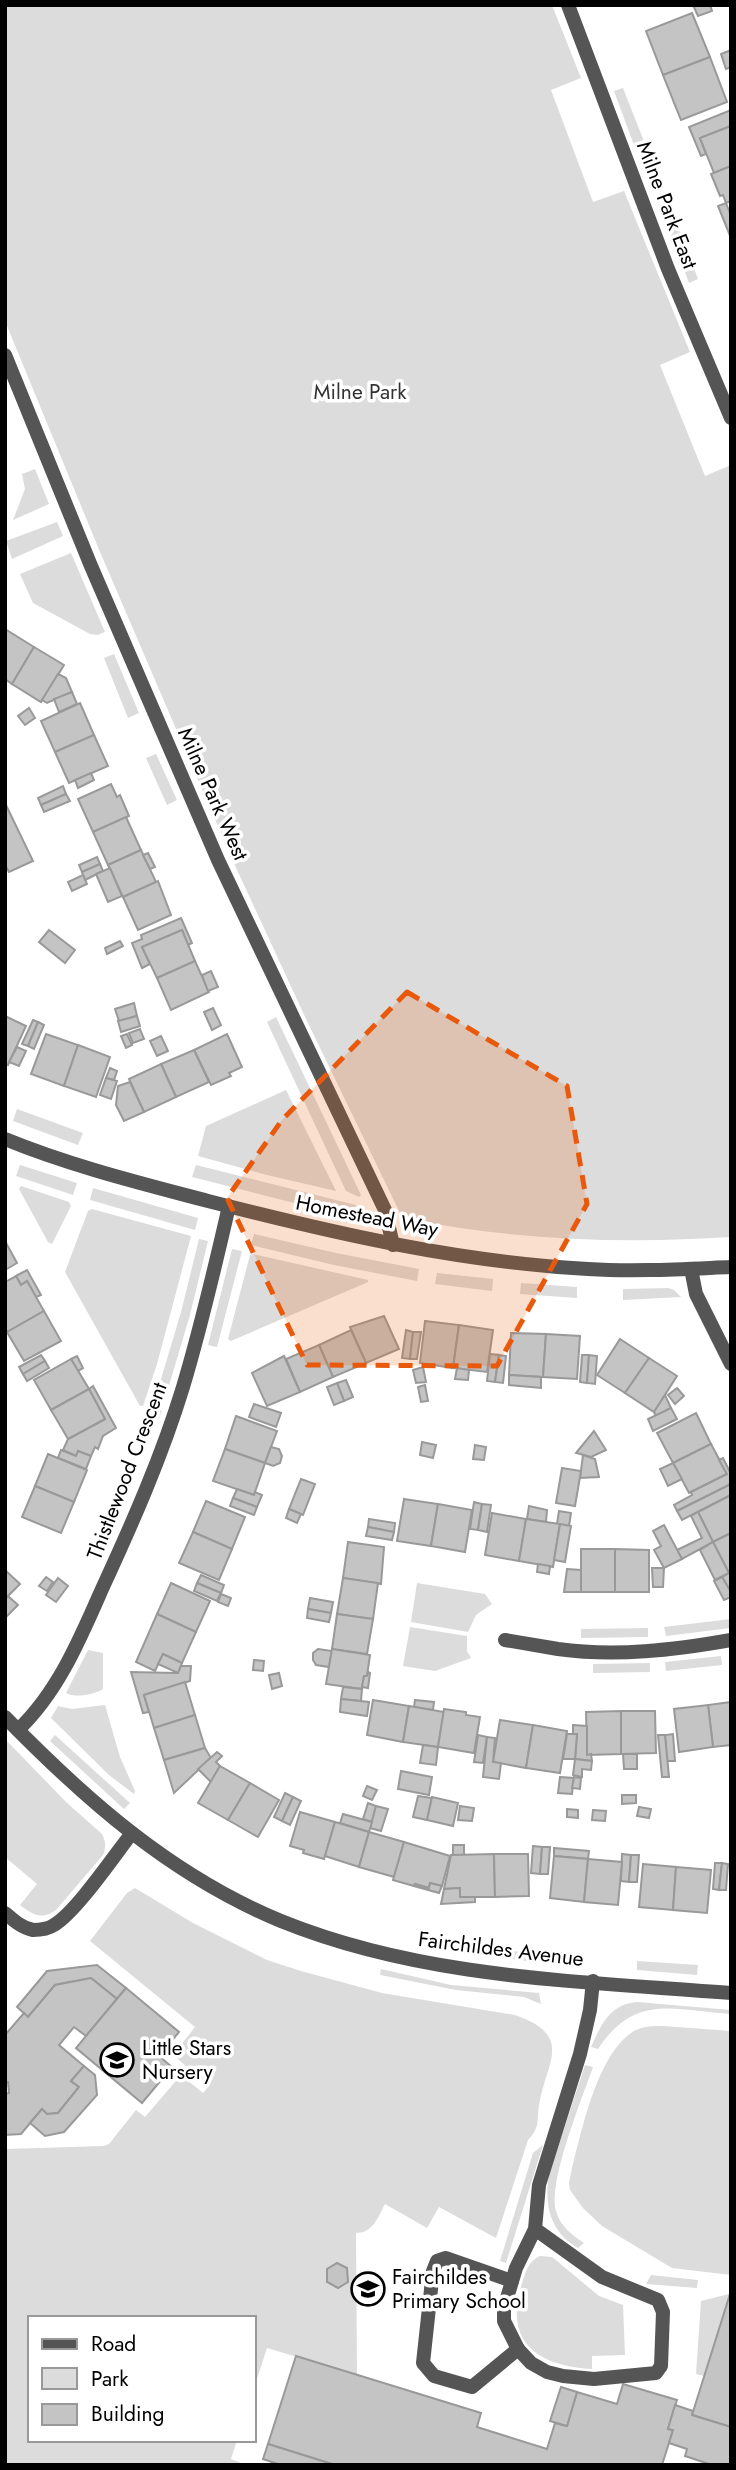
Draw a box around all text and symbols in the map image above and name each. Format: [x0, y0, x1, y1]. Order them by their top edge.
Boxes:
street label: Milne Park East [629, 137, 705, 273]
park label: Milne Park [314, 377, 407, 407]
street label: Milne Park West [170, 723, 256, 865]
street label: Homestead Way [293, 1188, 441, 1245]
street label: Thistlewood Crescent [79, 1378, 175, 1564]
street label: Fairchildes Avenue [416, 1924, 586, 1974]
place label: Little Stars Nursery [142, 2033, 231, 2087]
school or university icon: Little Stars Nursery [98, 2041, 136, 2079]
place label: Fairchildes Primary School [392, 2262, 526, 2316]
school or university icon: Fairchildes Primary School [349, 2270, 387, 2308]
legend [28, 2316, 256, 2442]
text: Road [91, 2329, 136, 2359]
text: Park [91, 2364, 129, 2394]
text: Building [91, 2399, 164, 2429]

